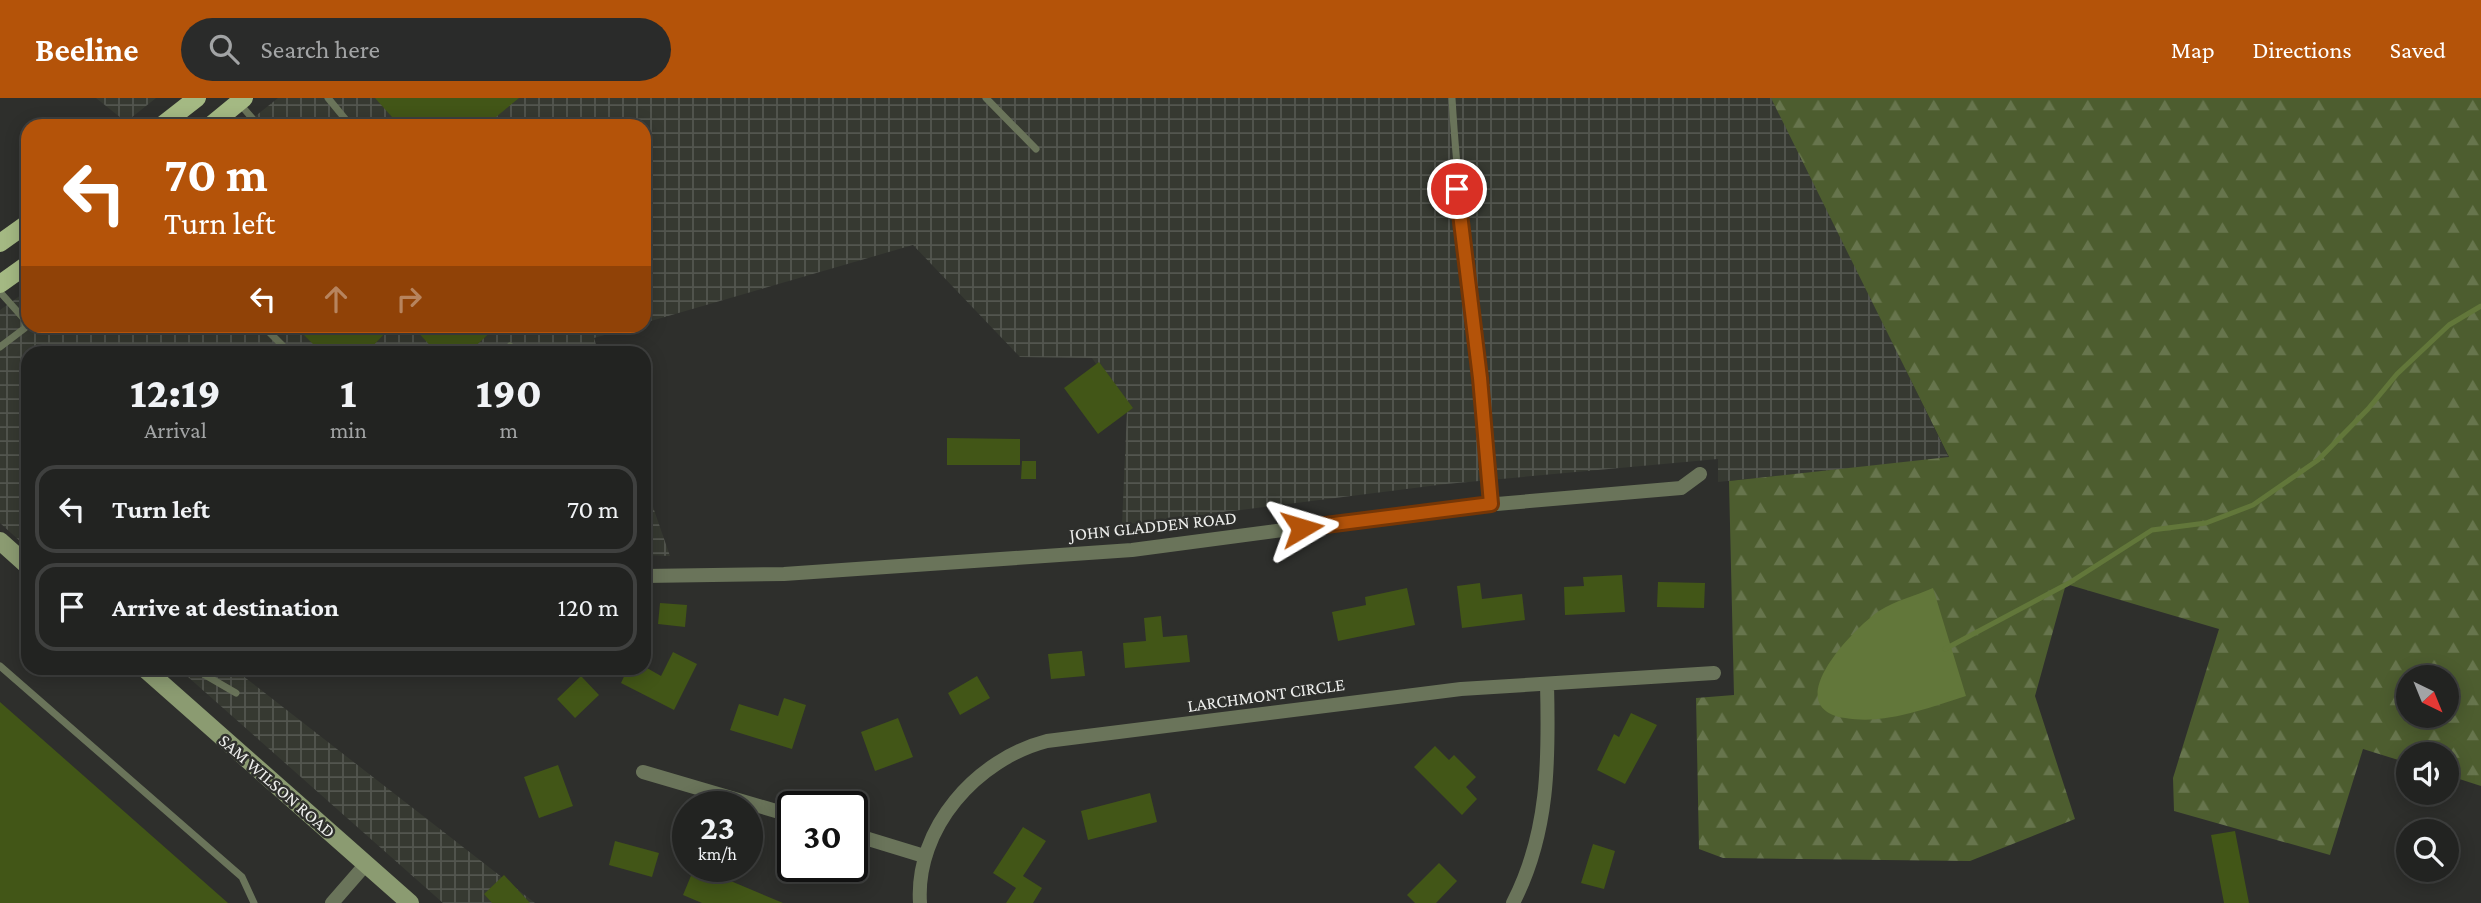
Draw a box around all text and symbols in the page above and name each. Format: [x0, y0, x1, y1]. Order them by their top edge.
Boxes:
search box [181, 18, 671, 81]
icon: search [205, 30, 243, 68]
text: Beeline [35, 31, 139, 68]
text: Search here [261, 35, 380, 64]
text: Map [2171, 36, 2215, 63]
text: Directions [2253, 36, 2352, 63]
text: Saved [2390, 36, 2446, 63]
icon: left [49, 147, 140, 238]
text: 70 m [164, 147, 268, 202]
pin [1427, 159, 1487, 219]
icon: arrive [1438, 170, 1476, 208]
text: Turn left [164, 205, 275, 241]
icon: left [244, 280, 282, 318]
icon: ahead [317, 280, 355, 318]
icon: right [390, 280, 428, 318]
text: 12:19 [130, 369, 221, 416]
text: 1 [340, 369, 357, 416]
text: 190 [476, 369, 542, 416]
text: Arrival [144, 417, 207, 443]
text: min [330, 417, 367, 443]
text: m [500, 417, 518, 443]
icon: left [53, 490, 91, 528]
position arrow [1265, 491, 1339, 565]
text: Turn left [112, 495, 210, 524]
text: 70 m [567, 495, 619, 524]
street label: JOHN GLADDEN ROAD [1066, 507, 1238, 545]
icon: arrive [53, 588, 91, 626]
text: Arrive at destination [112, 593, 339, 622]
text: 120 m [558, 593, 619, 622]
north arrow [2396, 665, 2459, 728]
map controls [2396, 665, 2459, 882]
street label: LARCHMONT CIRCLE [1186, 674, 1346, 716]
street label: SAM WILSON ROAD [215, 730, 339, 842]
button: sound [2396, 742, 2459, 805]
speed limit sign: 30 [777, 791, 868, 882]
text: 23 [700, 808, 735, 847]
button: search [2396, 819, 2459, 882]
text: km/h [698, 844, 737, 864]

